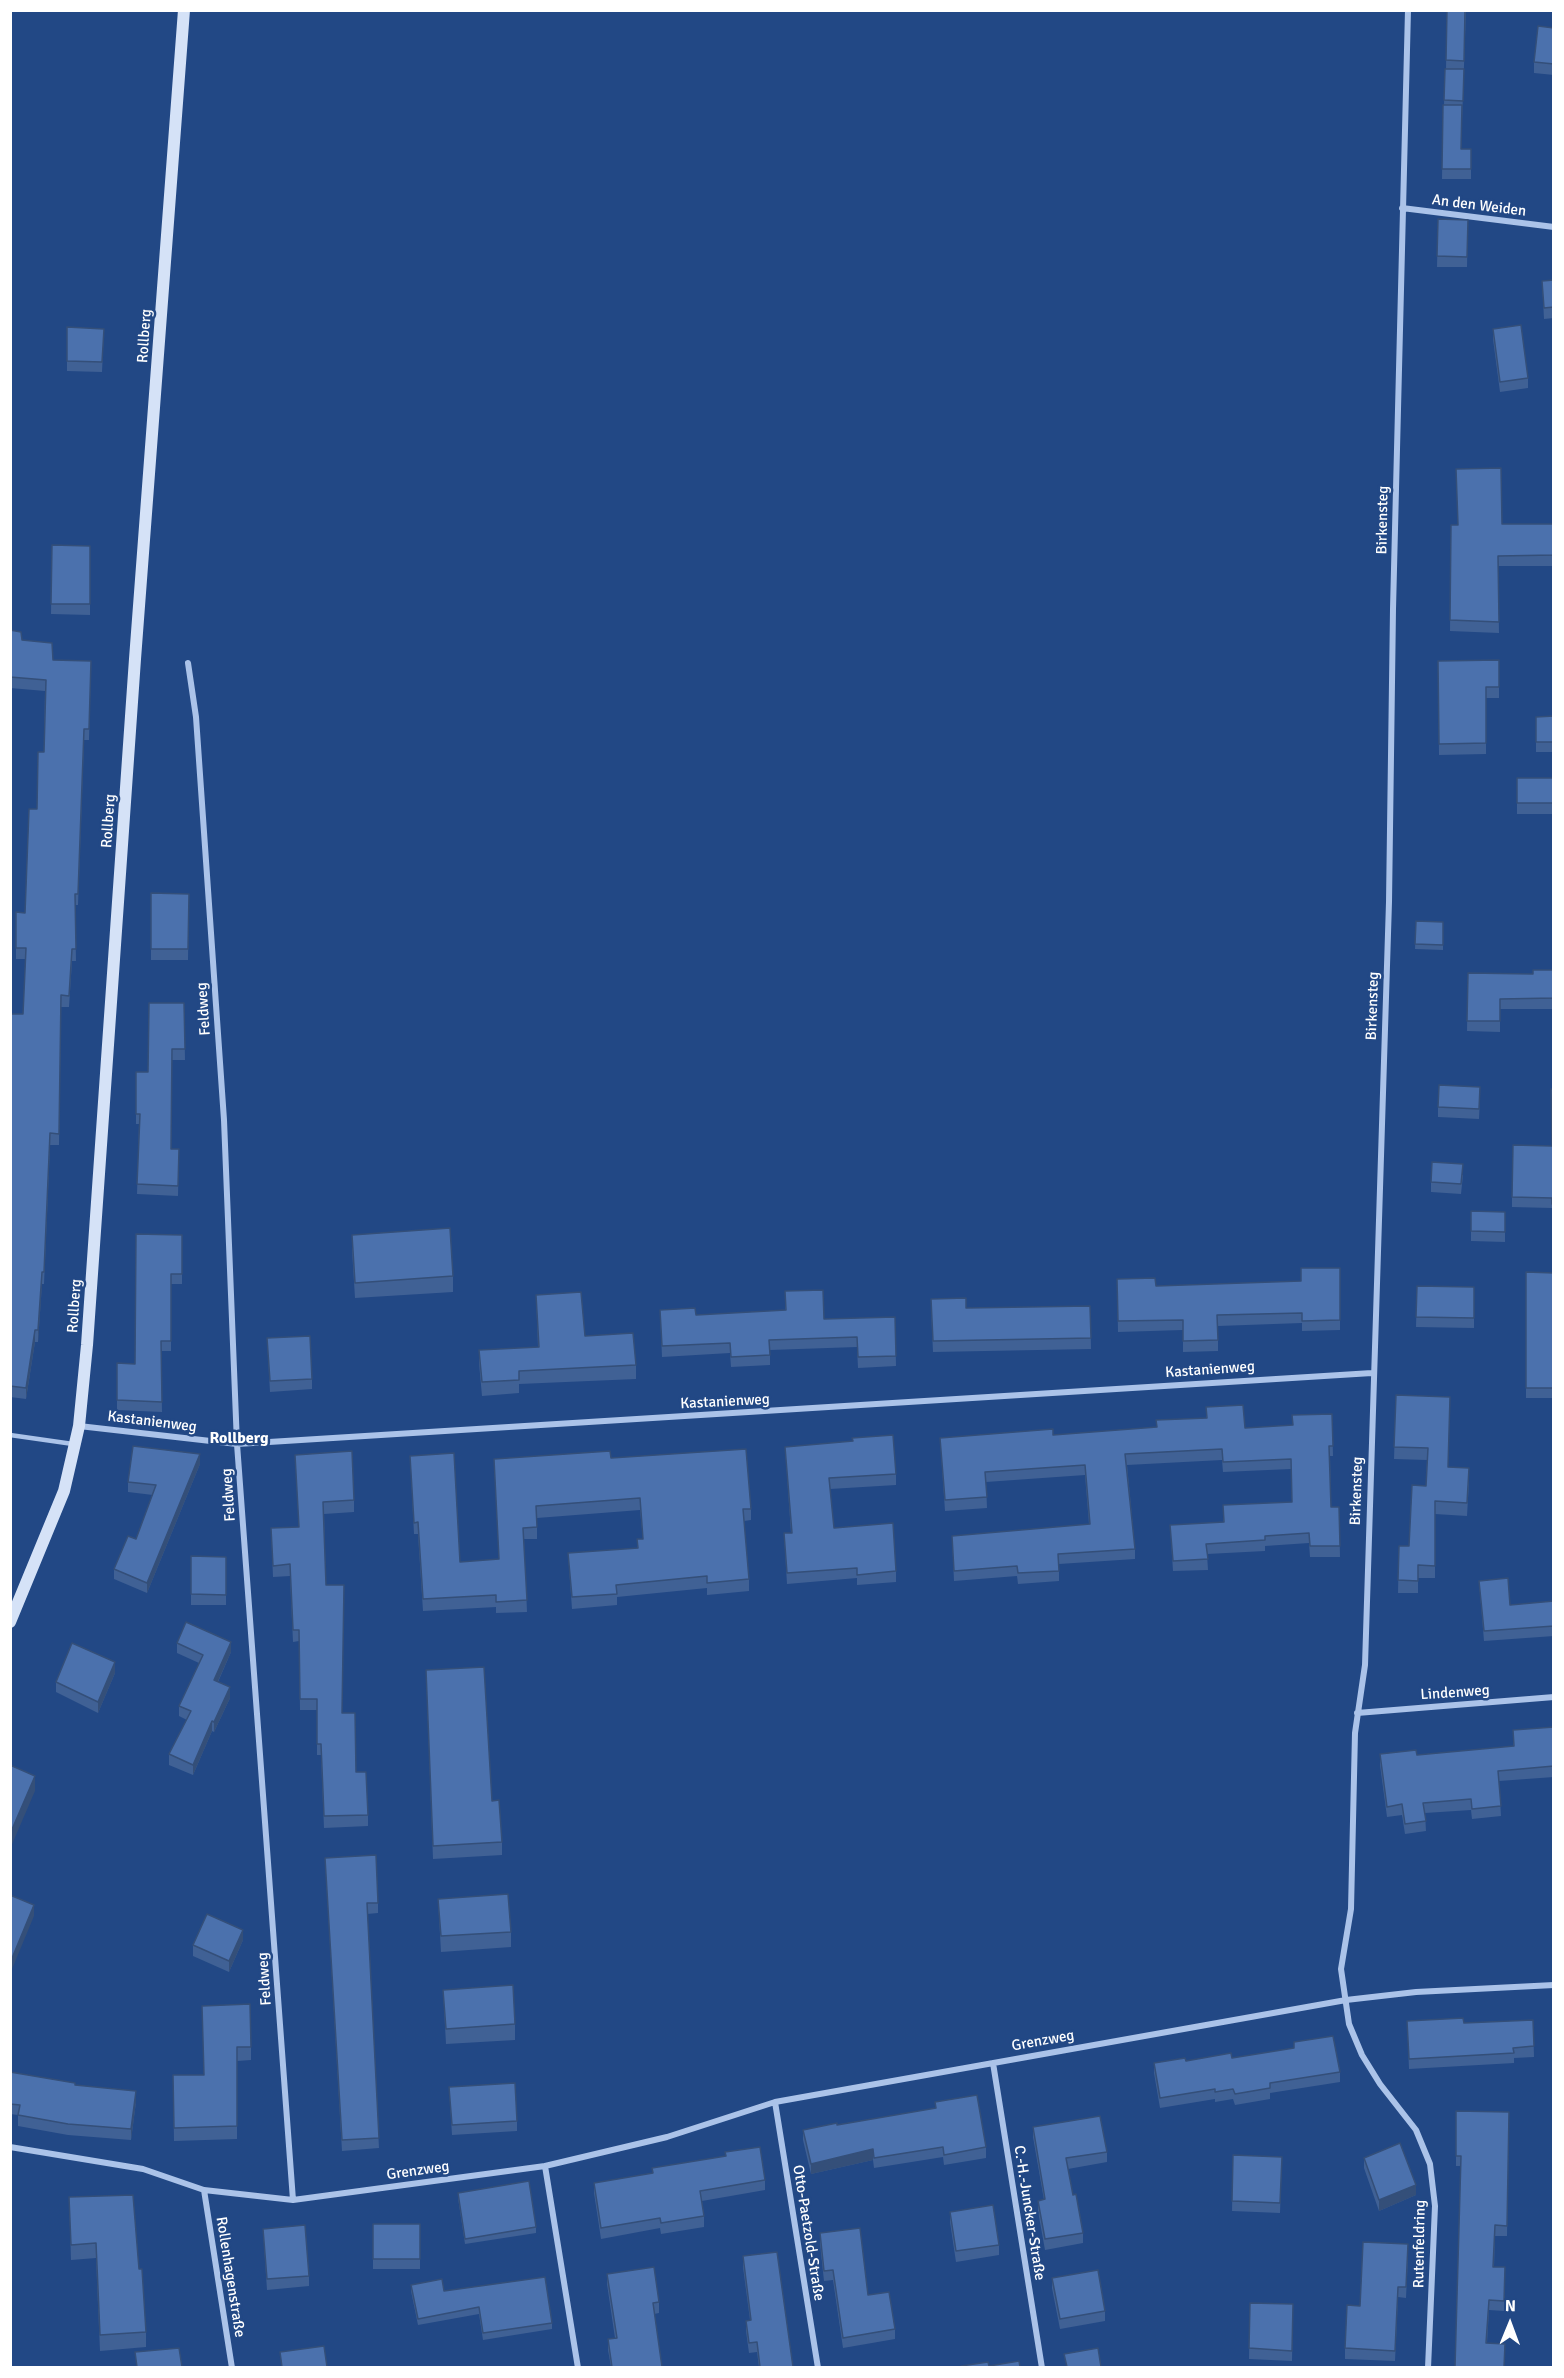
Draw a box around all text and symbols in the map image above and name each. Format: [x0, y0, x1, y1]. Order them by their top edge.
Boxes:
street label: An den Weiden [1431, 191, 1527, 221]
street label: Rollberg [134, 308, 156, 364]
street label: Birkensteg [1373, 486, 1393, 554]
street label: Rollberg [98, 793, 120, 849]
street label: Birkensteg [1363, 971, 1383, 1041]
street label: Feldweg [193, 982, 215, 1036]
street label: Rollberg [64, 1278, 86, 1334]
street label: Kastanienweg [1165, 1358, 1255, 1382]
street label: Kastanienweg [680, 1391, 770, 1413]
street label: Kastanienweg [106, 1408, 198, 1436]
district label: Rollberg [209, 1429, 269, 1449]
street label: Birkensteg [1347, 1456, 1367, 1526]
street label: Feldweg [218, 1468, 240, 1522]
street label: Lindenweg [1420, 1682, 1490, 1704]
street label: Feldweg [254, 1952, 276, 2006]
street label: Grenzweg [1010, 2027, 1076, 2055]
street label: C.-H.-Juncker-Straße [1009, 2144, 1049, 2282]
street label: Grenzweg [385, 2158, 451, 2184]
street label: Otto-Paetzold-Straße [788, 2164, 828, 2302]
street label: Rutenfeldring [1410, 2200, 1430, 2288]
street label: Rollenhagenstraße [212, 2215, 248, 2339]
north arrow [1480, 2294, 1540, 2354]
text: N [1505, 2296, 1516, 2316]

